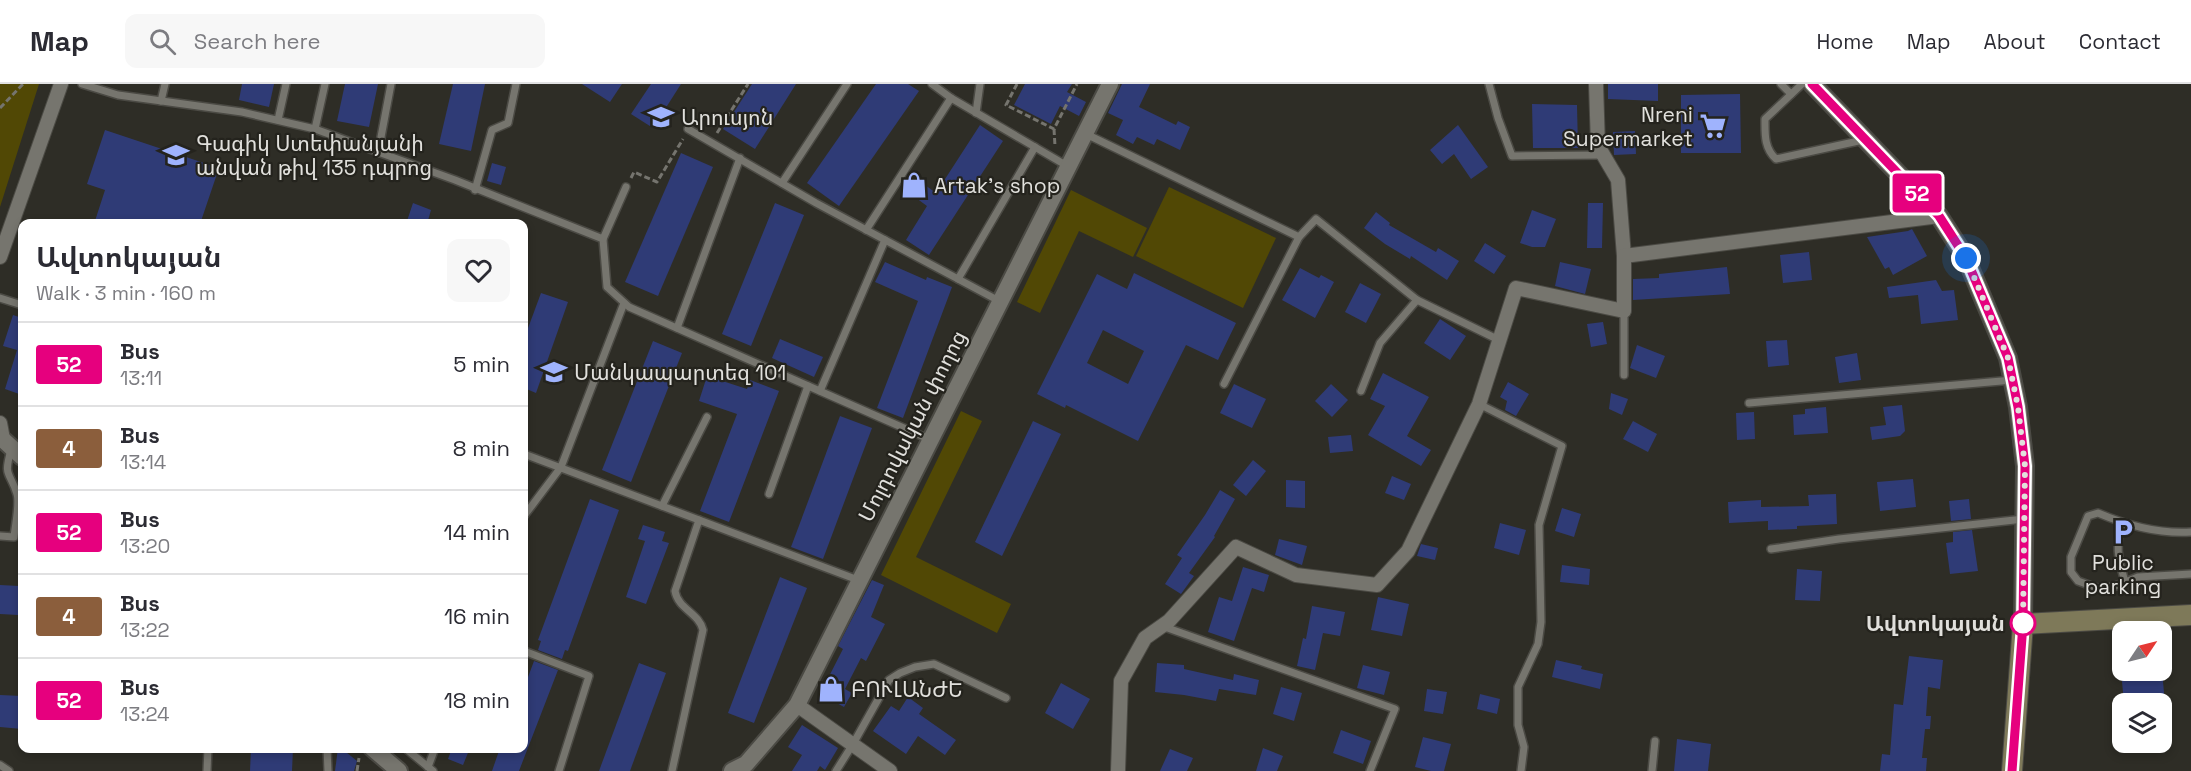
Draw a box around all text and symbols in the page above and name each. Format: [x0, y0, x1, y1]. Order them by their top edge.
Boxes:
search box [125, 14, 545, 68]
text: Map [30, 23, 89, 59]
icon: search [146, 25, 179, 58]
text: Search here [194, 27, 321, 55]
text: Home [1816, 28, 1874, 55]
text: Map [1907, 28, 1951, 55]
text: About [1984, 28, 2046, 55]
text: Contact [2079, 28, 2161, 55]
place label: Nreni Supermarket [1563, 101, 1693, 152]
school or university icon: Արուսյոն [646, 102, 676, 132]
place label: Արուսյոն [681, 104, 773, 131]
supermarket icon: Nreni Supermarket [1698, 111, 1728, 141]
place label: Գագիկ Ստեփանյանի անվան թիվ 135 դպրոց [196, 130, 432, 181]
school or university icon: Գագիկ Ստեփանյանի անվան թիվ 135 դպրոց [161, 140, 191, 170]
shop icon: Artak's shop [899, 170, 929, 200]
place label: Artak's shop [934, 172, 1060, 199]
line badge: 52 [1890, 174, 1944, 212]
text: 52 [1905, 180, 1929, 207]
text: Ավտոկայան [36, 239, 222, 275]
button: heart [447, 239, 510, 302]
your location [1951, 243, 1981, 273]
text: Walk · 3 min · 160 m [36, 280, 216, 306]
street label: Մոլդովական փողոց [852, 326, 972, 526]
text: Bus [120, 337, 160, 365]
text: 5 min [453, 350, 510, 378]
text: 52 [57, 351, 81, 378]
school or university icon: Մանկապարտեզ 101 [539, 357, 569, 387]
place label: Մանկապարտեզ 101 [574, 359, 786, 386]
text: 13:11 [120, 365, 162, 391]
text: Bus [120, 421, 160, 449]
text: 8 min [453, 434, 510, 462]
text: 4 [62, 435, 76, 462]
text: 13:14 [120, 449, 166, 475]
text: Bus [120, 505, 160, 533]
parking icon: Public parking [2108, 517, 2138, 547]
text: 14 min [444, 518, 510, 546]
text: 52 [57, 519, 81, 546]
text: 13:20 [120, 533, 170, 559]
place label: Public parking [2085, 549, 2161, 600]
text: Bus [120, 589, 160, 617]
text: 16 min [444, 602, 510, 630]
text: 4 [62, 603, 76, 630]
place label: Ավտոկայան [1866, 610, 2005, 637]
marker: Ավտոկայան [2010, 610, 2036, 636]
text: 13:22 [120, 617, 170, 643]
north arrow [2112, 621, 2172, 681]
map controls [2112, 621, 2172, 753]
text: Bus [120, 673, 160, 701]
shop icon: ԲՈՒԼԱՆԺԵ [816, 674, 846, 704]
place label: ԲՈՒԼԱՆԺԵ [851, 676, 963, 703]
text: 18 min [444, 686, 510, 714]
text: 52 [57, 687, 81, 714]
button: layers [2112, 693, 2172, 753]
text: 13:24 [120, 701, 169, 727]

